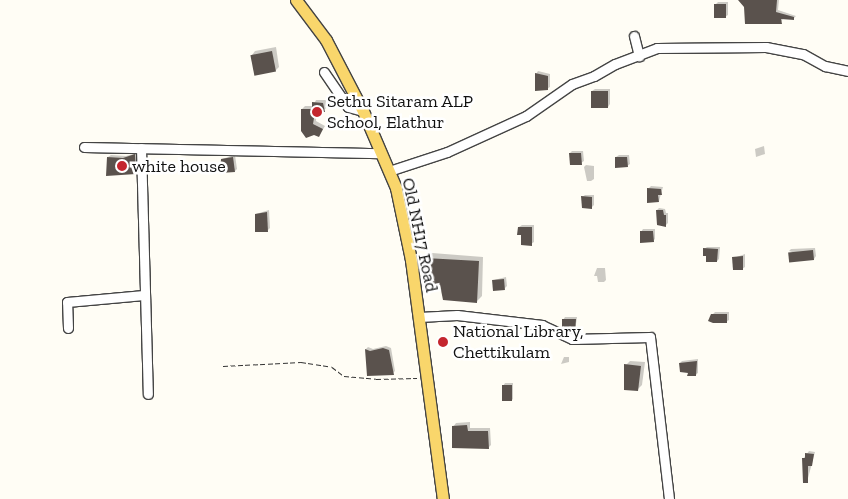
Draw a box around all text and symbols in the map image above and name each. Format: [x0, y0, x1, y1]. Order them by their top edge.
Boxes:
place label: Sethu Sitaram ALP School, Elathur [327, 91, 474, 134]
marker: Sethu Sitaram ALP School, Elathur [311, 106, 323, 118]
place label: white house [132, 155, 226, 177]
marker: white house [116, 160, 128, 172]
street label: Old NH17 Road [397, 176, 443, 294]
place label: National Library, Chettikulam [453, 321, 584, 364]
marker: National Library, Chettikulam [437, 336, 449, 348]

